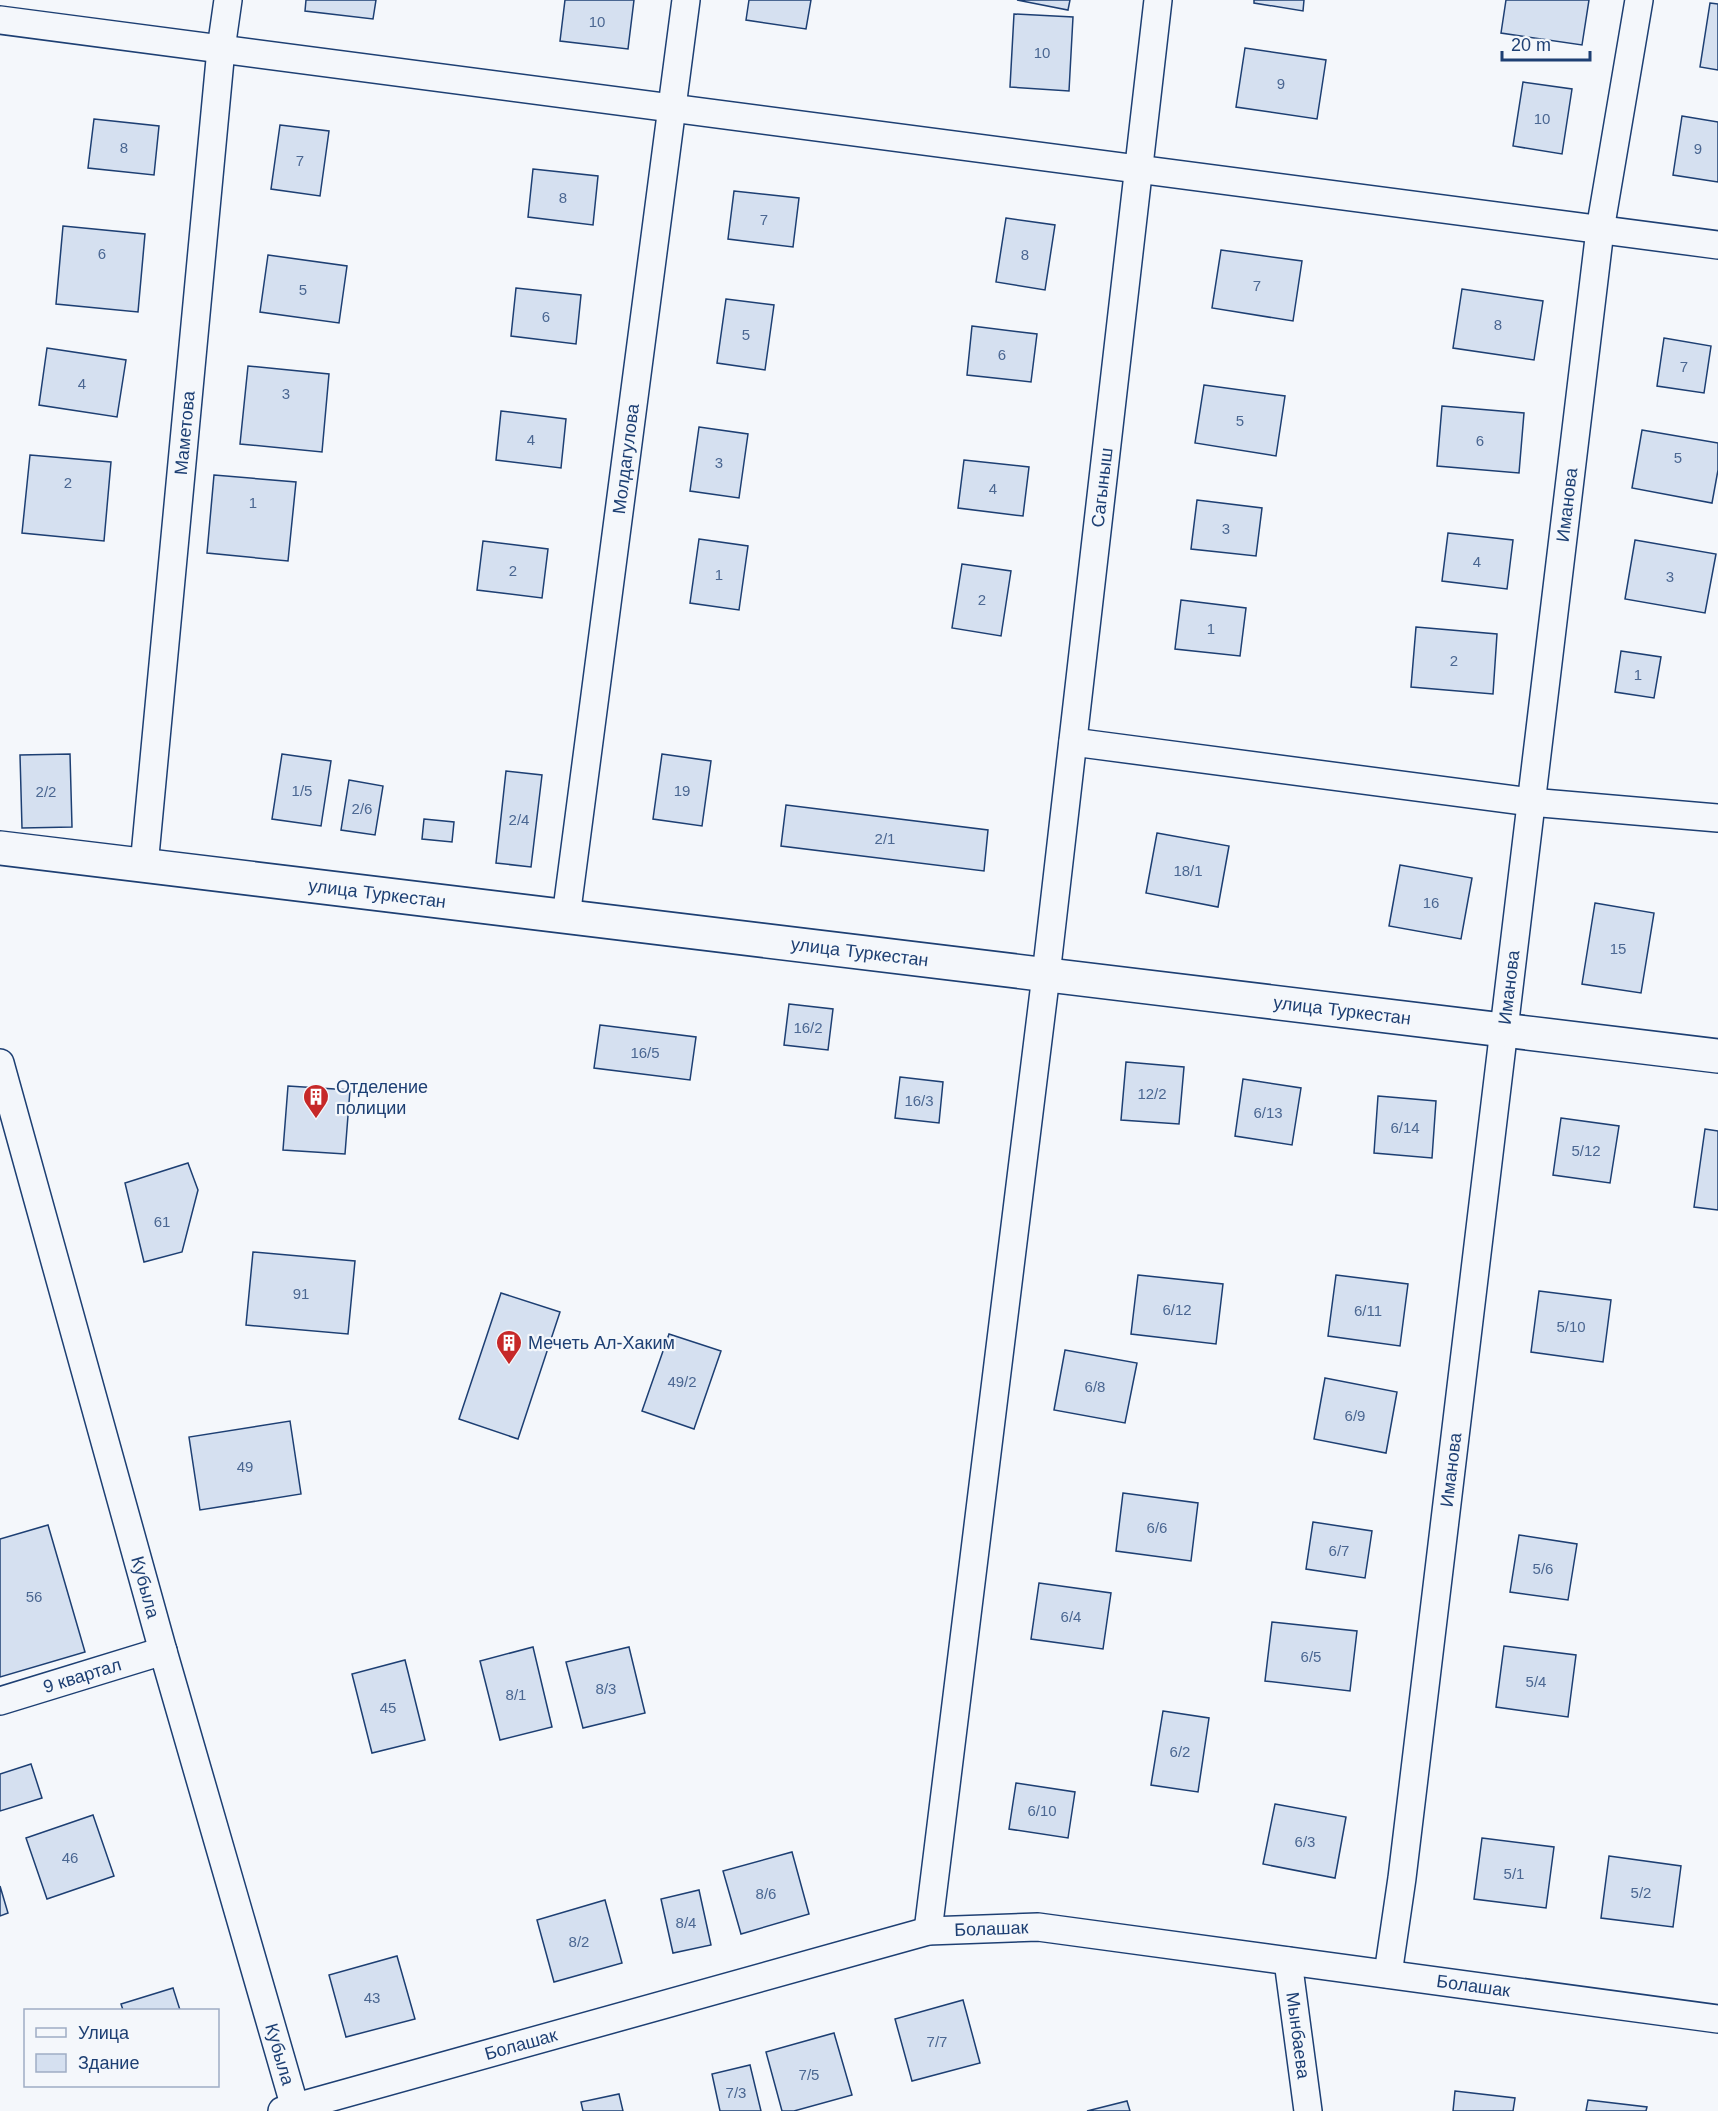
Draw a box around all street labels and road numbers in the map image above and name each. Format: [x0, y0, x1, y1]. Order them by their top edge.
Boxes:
street label: Маметова [171, 389, 199, 476]
street label: Молдагулова [609, 402, 643, 515]
street label: Сагыныш [1088, 447, 1117, 528]
street label: Иманова [1553, 466, 1581, 543]
street label: улица Туркестан [307, 875, 447, 912]
street label: улица Туркестан [790, 934, 930, 970]
street label: Иманова [1495, 948, 1524, 1026]
street label: улица Туркестан [1272, 992, 1412, 1029]
street label: Иманова [1437, 1431, 1466, 1508]
street label: Кубыла [127, 1554, 164, 1621]
street label: 9 квартал [41, 1654, 124, 1697]
street label: Болашак [954, 1917, 1029, 1940]
street label: Болашак [1435, 1971, 1512, 2001]
street label: Мынбаева [1282, 1991, 1314, 2081]
street label: Кубыла [261, 2021, 298, 2089]
street label: Болашак [482, 2025, 559, 2064]

